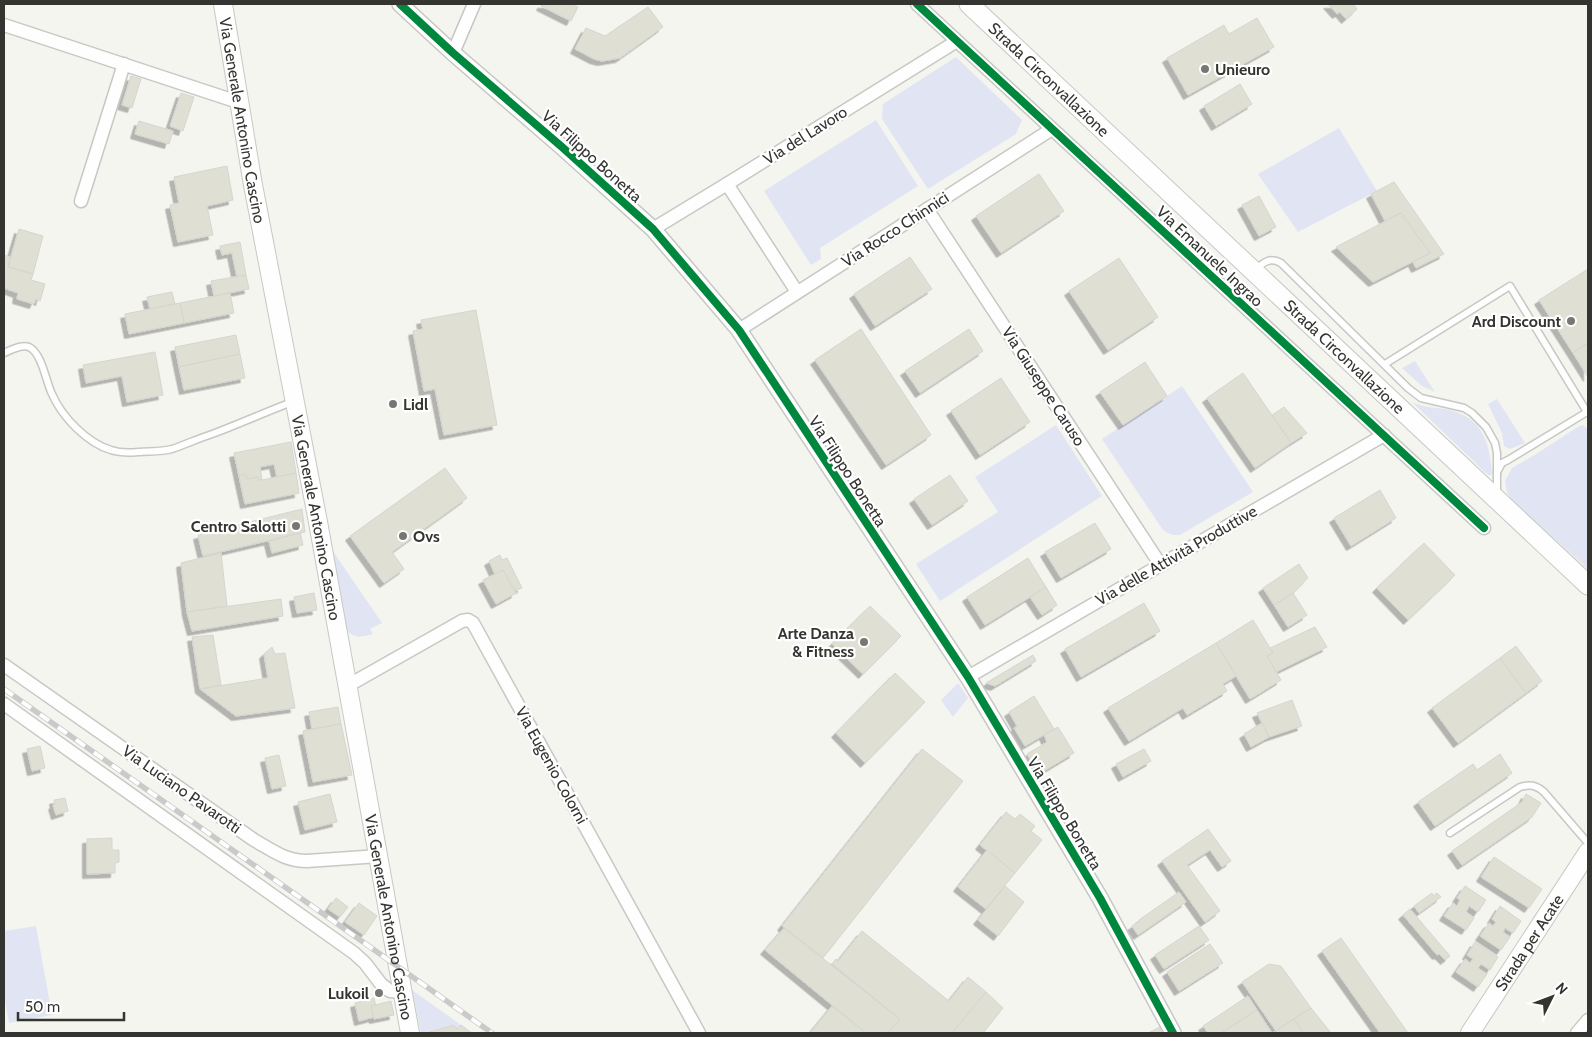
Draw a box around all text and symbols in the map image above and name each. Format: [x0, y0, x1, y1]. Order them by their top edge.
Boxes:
street label: Via Generale Antonino Cascino [215, 16, 269, 225]
street label: Strada Circonvallazione [985, 19, 1113, 141]
place label: Unieuro [1215, 60, 1270, 79]
marker: Unieuro [1199, 63, 1211, 75]
street label: Via del Lavoro [760, 102, 851, 169]
street label: Via Filippo Bonetta [538, 106, 646, 207]
street label: Via Rocco Chinnici [838, 188, 952, 271]
street label: Via Emanuele Ingrao [1152, 202, 1267, 311]
street label: Strada Circonvallazione [1280, 296, 1408, 418]
place label: Ard Discount [1472, 312, 1561, 331]
marker: Ard Discount [1565, 315, 1577, 327]
street label: Via Giuseppe Caruso [998, 323, 1089, 450]
place label: Lidl [403, 395, 428, 414]
marker: Lidl [387, 398, 399, 410]
street label: Via Filippo Bonetta [805, 412, 891, 530]
street label: Via Generale Antonino Cascino [288, 413, 345, 622]
street label: Via delle Attività Produttive [1092, 501, 1260, 609]
place label: Centro Salotti [191, 517, 286, 536]
marker: Centro Salotti [290, 520, 302, 532]
place label: Ovs [413, 527, 440, 546]
marker: Ovs [397, 530, 409, 542]
place label: Arte Danza & Fitness [778, 624, 854, 661]
marker: Arte Danza & Fitness [858, 636, 870, 648]
street label: Via Eugenio Colorni [511, 703, 592, 827]
street label: Via Luciano Pavarotti [119, 741, 245, 838]
street label: Via Filippo Bonetta [1023, 753, 1106, 873]
street label: Via Generale Antonino Cascino [361, 813, 416, 1022]
street label: Strada per Acate [1491, 891, 1568, 995]
north arrow [1527, 972, 1577, 1022]
text: N [1552, 979, 1572, 998]
place label: Lukoil [328, 984, 369, 1003]
marker: Lukoil [373, 987, 385, 999]
scale bar [18, 990, 124, 1022]
text: 50 m [25, 998, 60, 1016]

